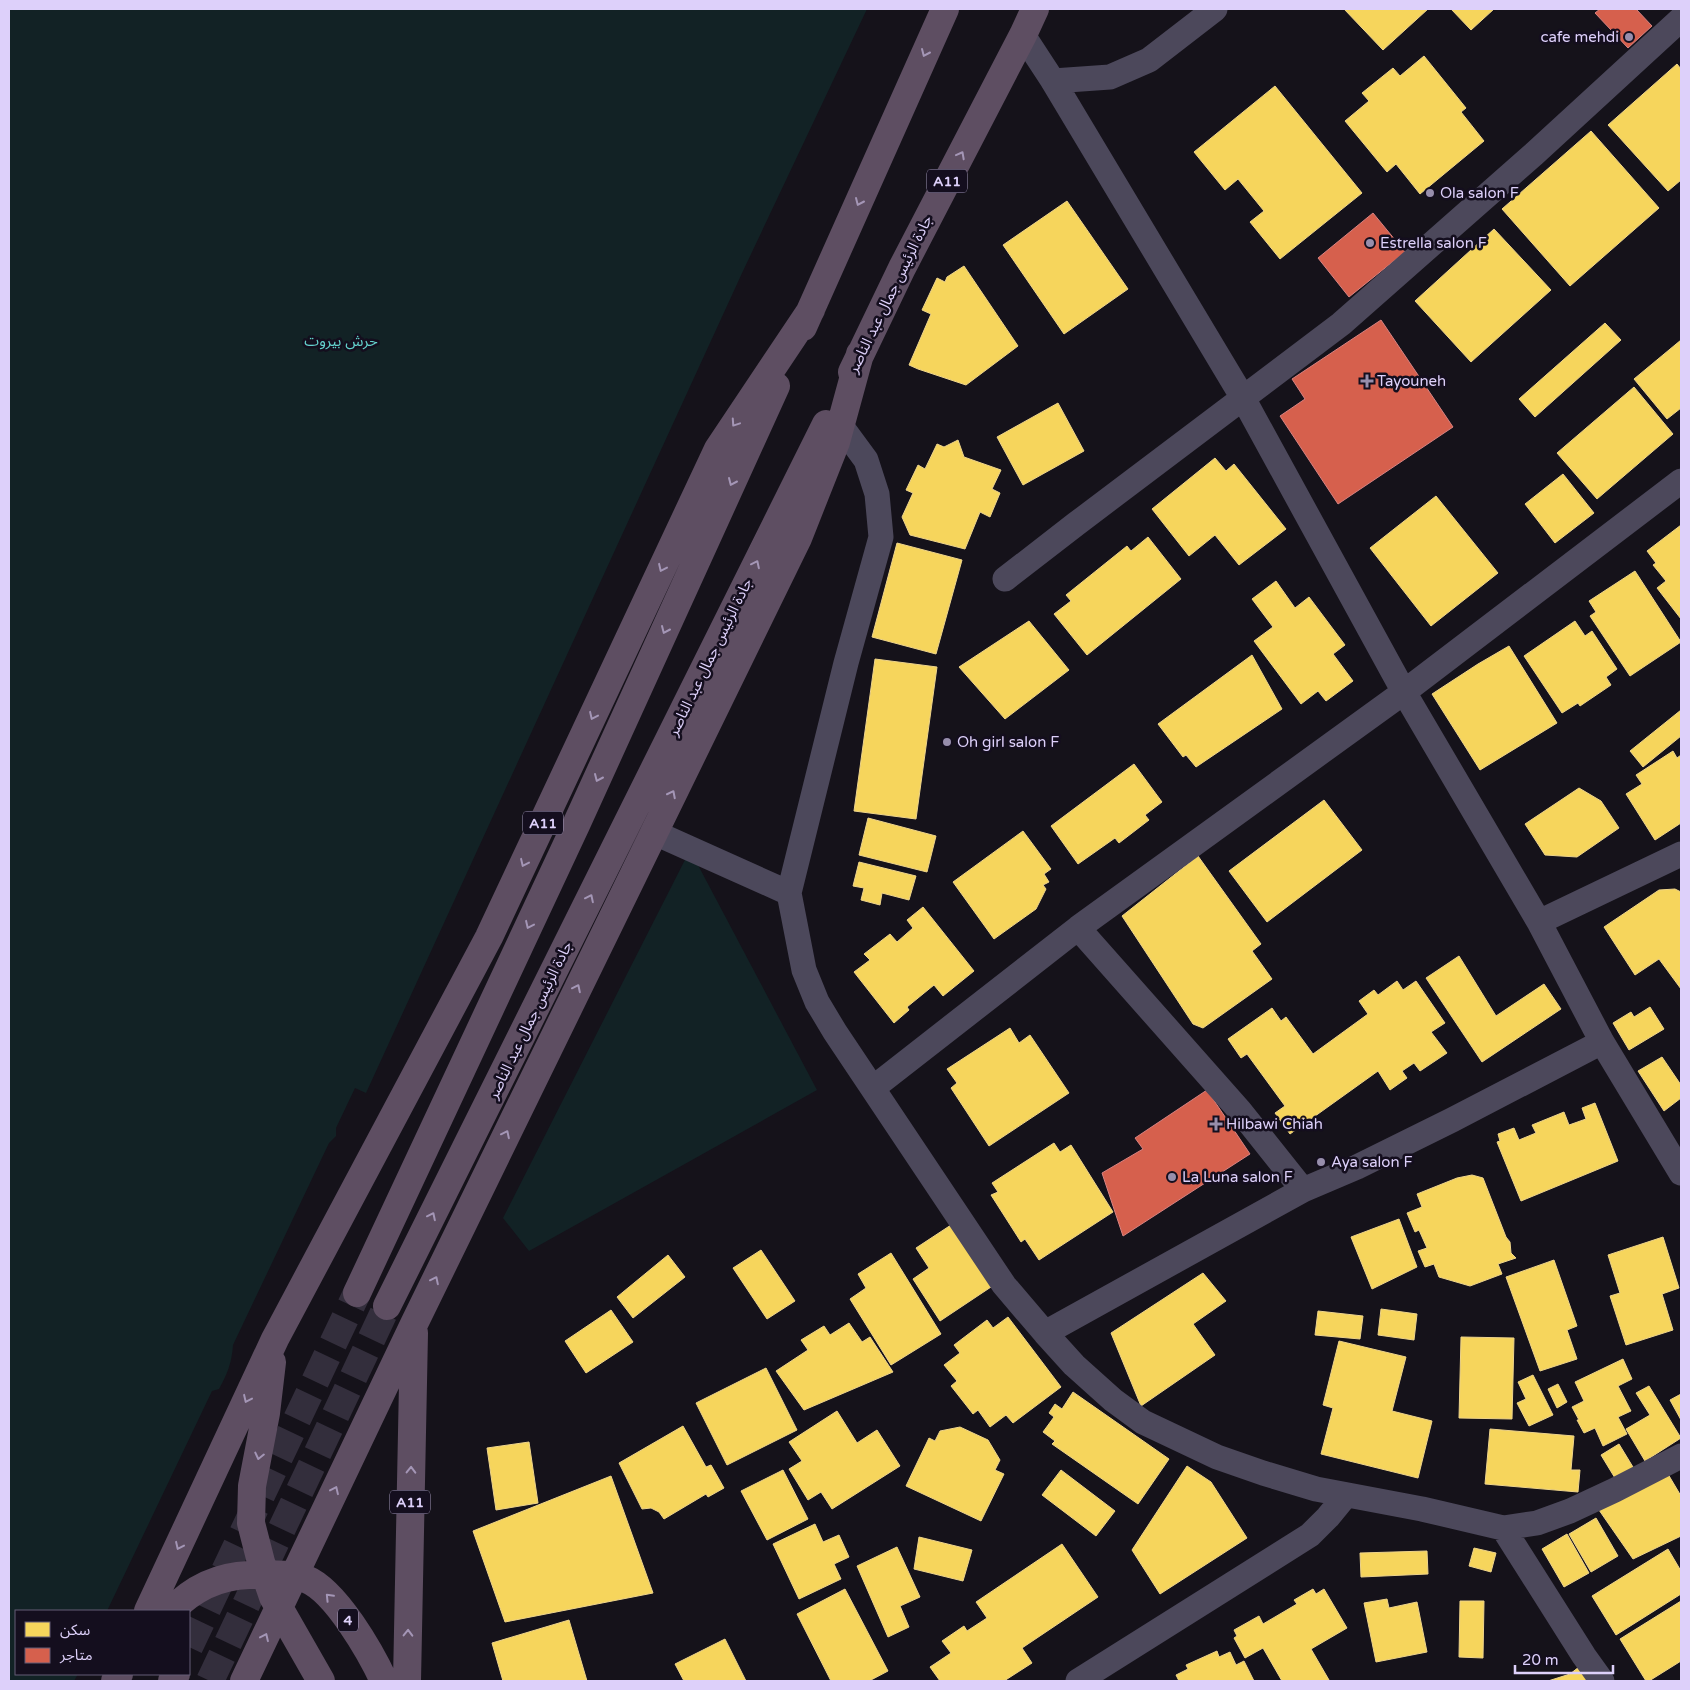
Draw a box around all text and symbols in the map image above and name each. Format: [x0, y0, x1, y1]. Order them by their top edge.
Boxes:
place label: cafe mehdi [1540, 28, 1619, 46]
marker: cafe mehdi [1623, 31, 1635, 43]
one-way arrow [921, 48, 932, 57]
one-way arrow [955, 151, 965, 160]
road number: A11 [927, 170, 967, 192]
place label: Ola salon F [1440, 184, 1519, 202]
marker: Ola salon F [1424, 187, 1436, 199]
one-way arrow [855, 197, 865, 206]
street label: جادة الرئيس جمال عبد الناصر [844, 212, 936, 377]
place label: Estrella salon F [1380, 234, 1487, 252]
marker: Estrella salon F [1364, 237, 1376, 249]
park label: حرش بيروت [304, 332, 378, 350]
place label: Tayouneh [1377, 372, 1446, 390]
marker: Tayouneh [1361, 375, 1373, 387]
one-way arrow [732, 418, 741, 427]
one-way arrow [728, 477, 739, 486]
one-way arrow [750, 560, 760, 569]
one-way arrow [658, 563, 669, 572]
street label: جادة الرئيس جمال عبد الناصر [664, 575, 756, 740]
one-way arrow [661, 625, 671, 634]
one-way arrow [590, 710, 600, 719]
place label: Oh girl salon F [957, 733, 1059, 751]
marker: Oh girl salon F [941, 736, 953, 748]
one-way arrow [594, 772, 604, 781]
one-way arrow [666, 791, 676, 800]
road number: A11 [523, 811, 563, 834]
one-way arrow [520, 858, 531, 867]
one-way arrow [584, 894, 594, 903]
one-way arrow [525, 920, 535, 929]
street label: جادة الرئيس جمال عبد الناصر [484, 938, 576, 1103]
one-way arrow [571, 984, 581, 993]
place label: Hilbawi Chiah [1226, 1115, 1323, 1133]
marker: Hilbawi Chiah [1210, 1118, 1222, 1130]
one-way arrow [500, 1130, 510, 1139]
place label: Aya salon F [1331, 1153, 1413, 1171]
marker: Aya salon F [1315, 1156, 1327, 1168]
place label: La Luna salon F [1182, 1168, 1293, 1186]
marker: La Luna salon F [1166, 1171, 1178, 1183]
one-way arrow [426, 1212, 436, 1221]
one-way arrow [429, 1276, 439, 1285]
one-way arrow [244, 1393, 254, 1402]
one-way arrow [254, 1452, 264, 1460]
one-way arrow [406, 1466, 416, 1474]
one-way arrow [328, 1486, 339, 1495]
road number: A11 [390, 1490, 430, 1514]
one-way arrow [174, 1541, 185, 1550]
one-way arrow [326, 1594, 335, 1603]
road number: 4 [338, 1608, 358, 1632]
legend [15, 1610, 190, 1675]
text: سكن [60, 1621, 91, 1639]
one-way arrow [403, 1628, 413, 1636]
one-way arrow [258, 1633, 269, 1642]
scale bar [1515, 1642, 1612, 1674]
text: متاجر [59, 1646, 93, 1664]
text: 20 m [1522, 1651, 1559, 1669]

